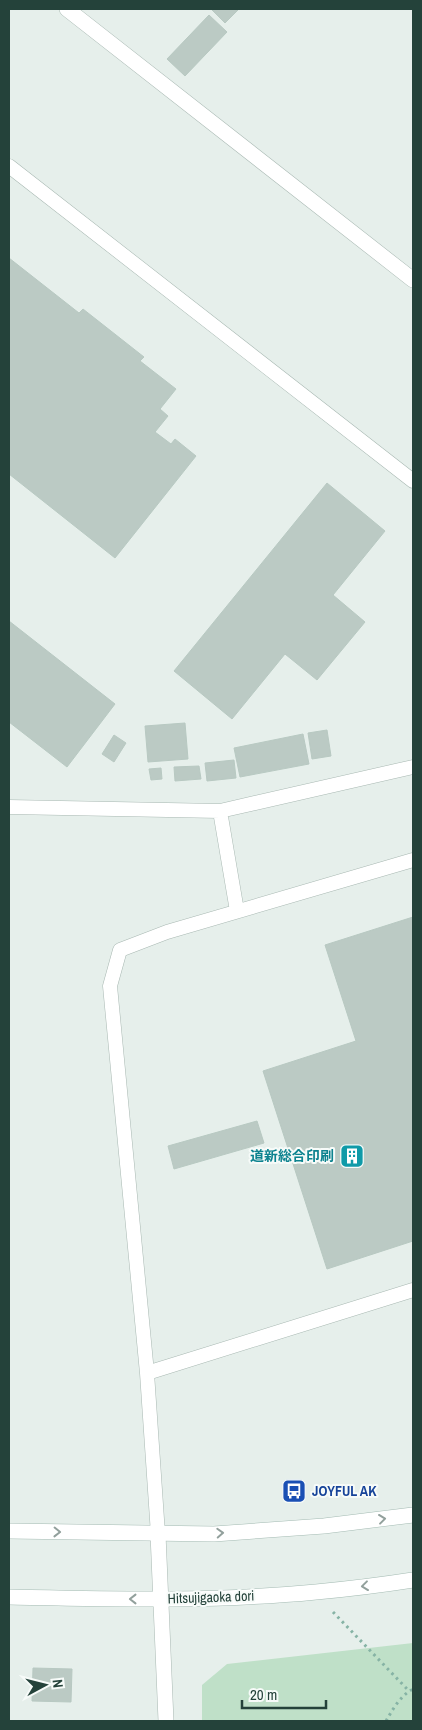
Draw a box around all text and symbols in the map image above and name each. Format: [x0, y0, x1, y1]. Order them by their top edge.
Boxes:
building icon: 道新総合印刷 [339, 1143, 365, 1169]
place label: 道新総合印刷 [250, 1147, 334, 1165]
bus stop icon: JOYFUL AK [281, 1478, 307, 1504]
place label: JOYFUL AK [312, 1482, 377, 1500]
one-way arrow [378, 1514, 386, 1525]
one-way arrow [54, 1527, 62, 1537]
one-way arrow [216, 1528, 224, 1539]
one-way arrow [361, 1580, 369, 1591]
street label: Hitsujigaoka dori [167, 1586, 255, 1608]
one-way arrow [129, 1594, 136, 1604]
north arrow [20, 1660, 70, 1710]
text: N [48, 1678, 67, 1689]
scale bar [242, 1678, 326, 1710]
text: 20 m [250, 1684, 277, 1705]

